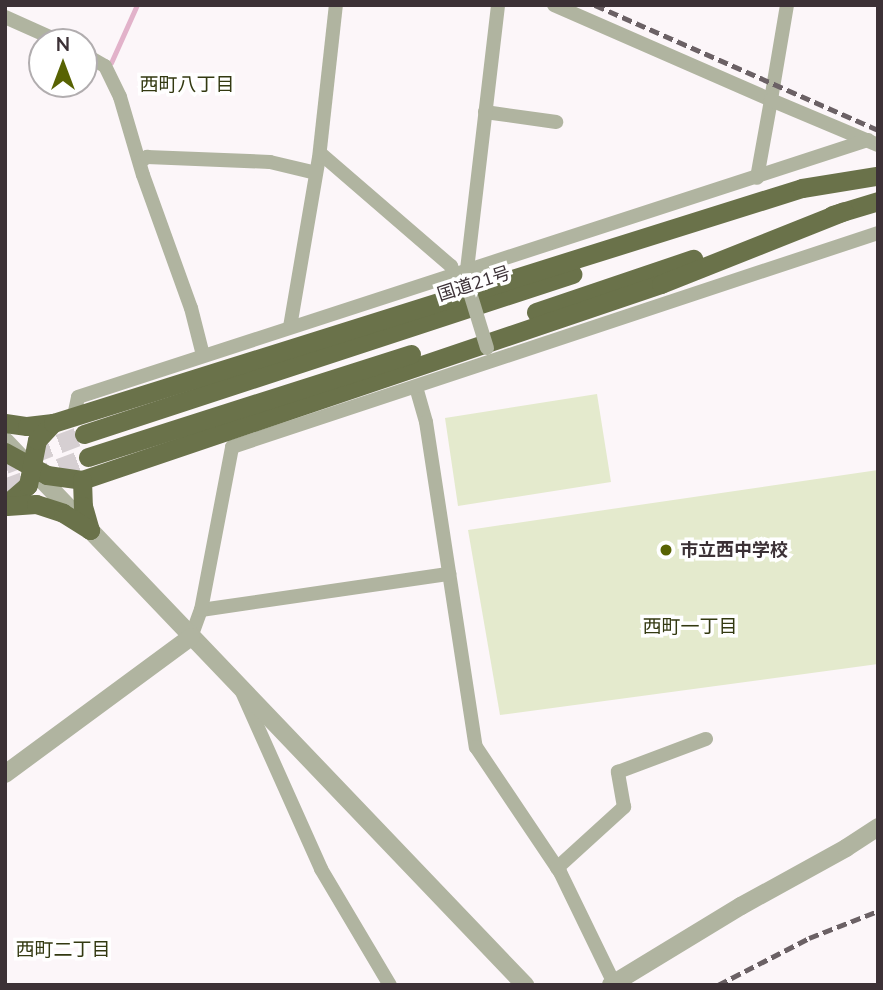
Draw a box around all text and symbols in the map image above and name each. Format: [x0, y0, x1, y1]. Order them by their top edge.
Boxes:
north arrow [28, 28, 98, 98]
text: N [56, 32, 70, 56]
district label: 西町八丁目 [140, 74, 234, 96]
street label: 国道21号 [435, 262, 513, 306]
place label: 市立西中学校 [680, 539, 788, 561]
marker: 市立西中学校 [658, 542, 674, 558]
district label: 西町一丁目 [643, 616, 737, 638]
district label: 西町二丁目 [16, 939, 110, 961]

